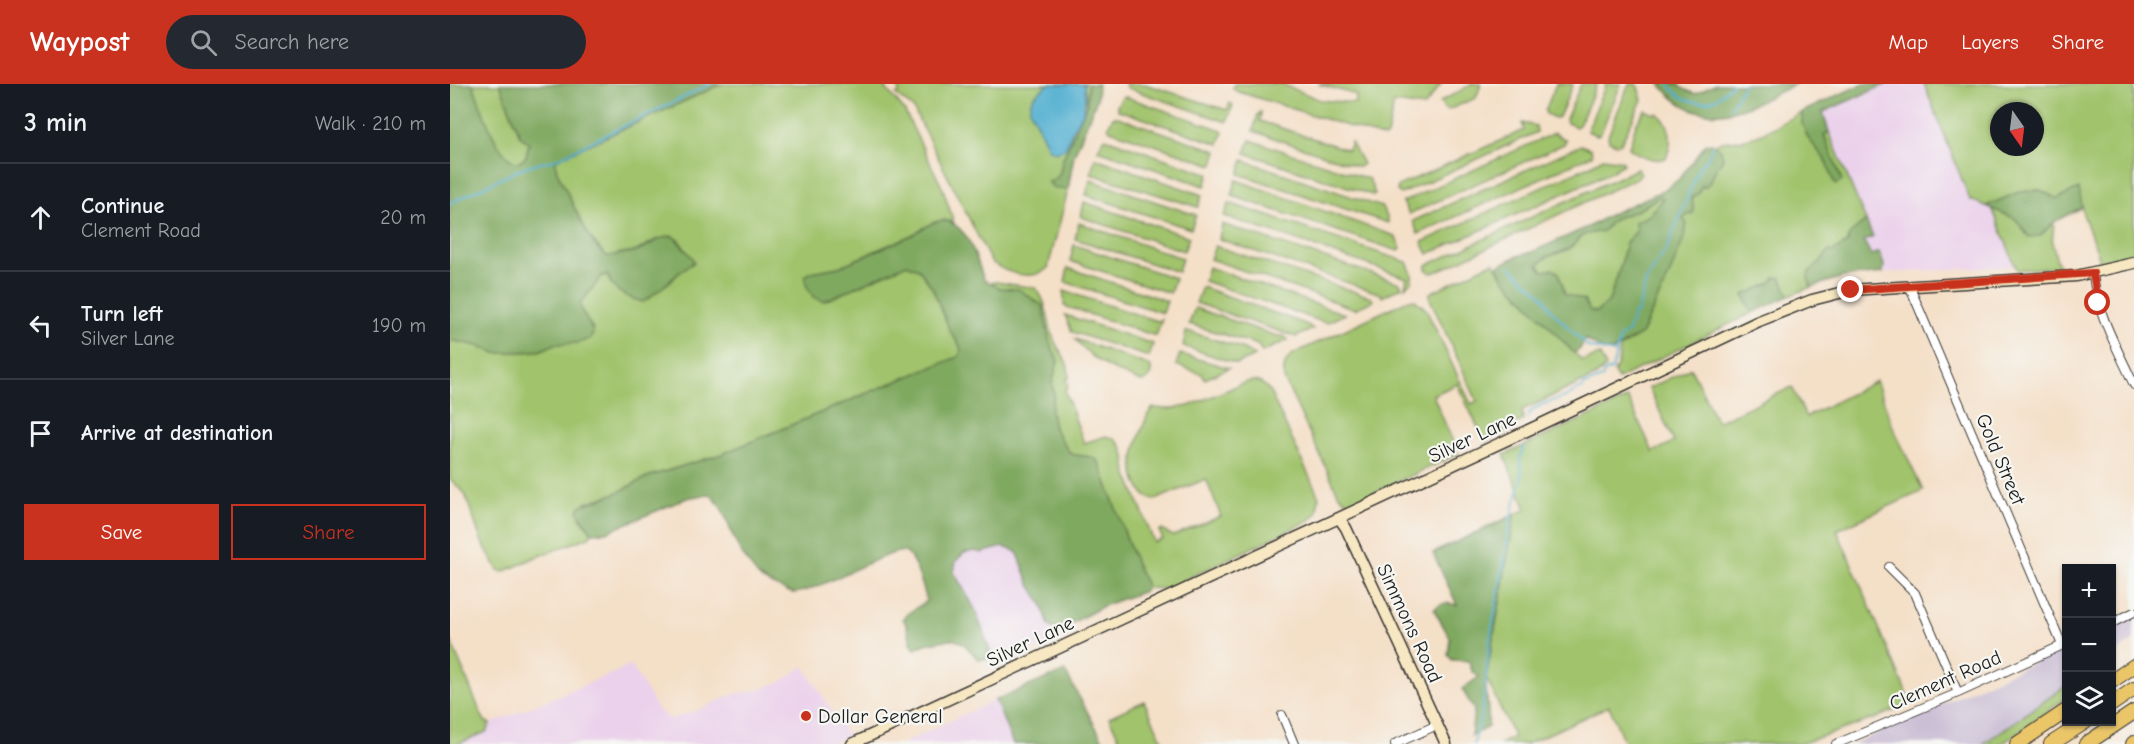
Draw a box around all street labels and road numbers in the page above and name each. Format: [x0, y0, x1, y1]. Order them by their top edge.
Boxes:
street label: Silver Lane [1425, 407, 1519, 468]
street label: Gold Street [1971, 410, 2031, 509]
street label: Simmons Road [1372, 560, 1447, 686]
street label: Silver Lane [983, 611, 1077, 672]
street label: Clement Road [1886, 646, 2005, 715]

